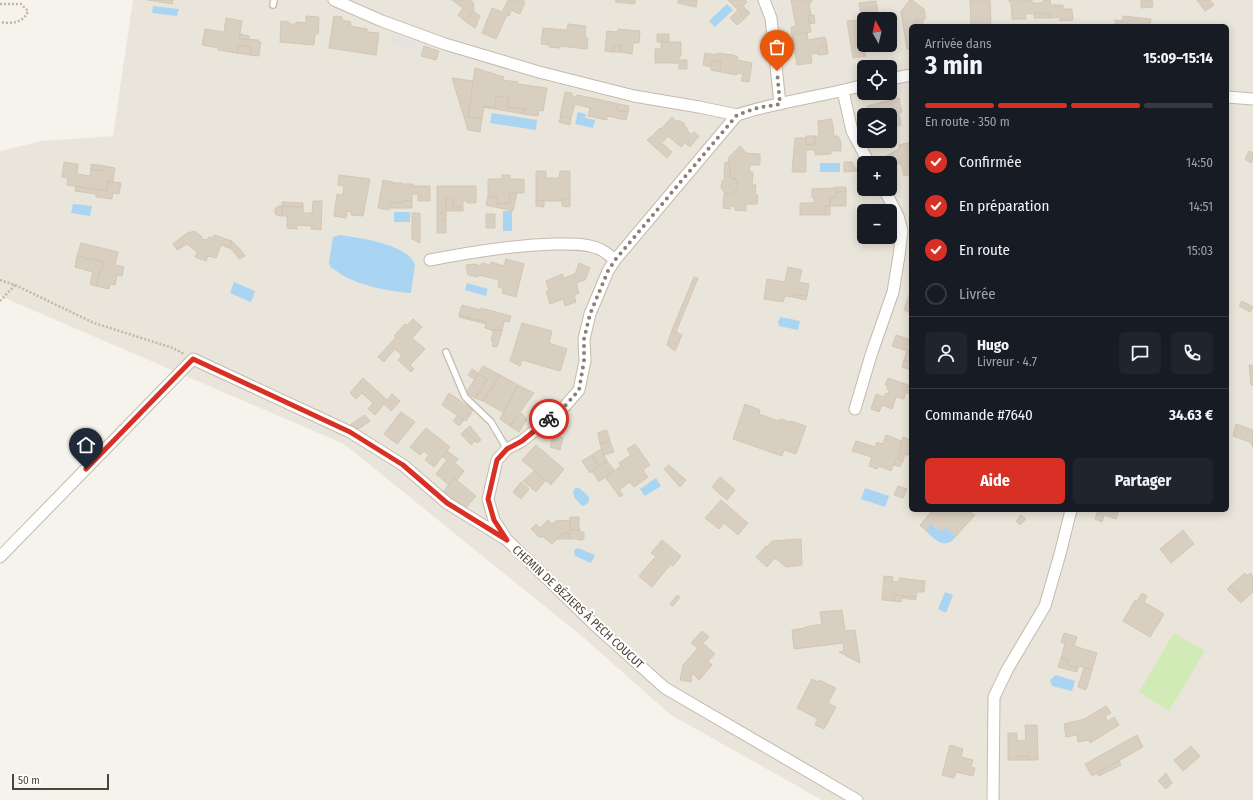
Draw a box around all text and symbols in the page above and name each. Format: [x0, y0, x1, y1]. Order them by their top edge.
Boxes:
north arrow [857, 12, 897, 52]
map controls [857, 12, 897, 244]
pin [760, 30, 794, 71]
icon: bag [766, 36, 788, 58]
text: Arrivée dans [925, 36, 992, 51]
text: 15:09–15:14 [1143, 49, 1213, 67]
text: 3 min [925, 50, 983, 81]
button: locate [857, 60, 897, 100]
button: layers [857, 108, 897, 148]
text: En route · 350 m [925, 114, 1010, 129]
icon: check [925, 151, 947, 173]
text: Confirmée [959, 153, 1022, 171]
text: 14:50 [1186, 155, 1213, 170]
button: + [857, 156, 897, 196]
icon: check [925, 195, 947, 217]
text: En préparation [959, 197, 1049, 215]
text: 14:51 [1188, 199, 1213, 214]
button: − [857, 204, 897, 244]
icon: check [925, 239, 947, 261]
text: En route [959, 241, 1010, 259]
text: 15:03 [1187, 243, 1213, 258]
text: Livrée [959, 285, 996, 303]
button: person [925, 332, 967, 374]
button: chat [1119, 332, 1161, 374]
button: phone [1171, 332, 1213, 374]
text: Hugo [977, 336, 1009, 354]
text: Livreur · 4.7 [977, 354, 1037, 369]
courier [529, 399, 569, 439]
text: Commande #7640 [925, 406, 1033, 424]
text: 34.63 € [1169, 406, 1213, 424]
icon: bike [538, 408, 560, 430]
pin [69, 428, 103, 469]
icon: home [75, 434, 97, 456]
button: Aide [925, 458, 1065, 504]
button: Partager [1073, 458, 1213, 504]
street label: CHEMIN DE BÉZIERS À PECH COUCUT [510, 542, 647, 672]
scale bar [12, 772, 109, 791]
text: 50 m [18, 774, 40, 787]

